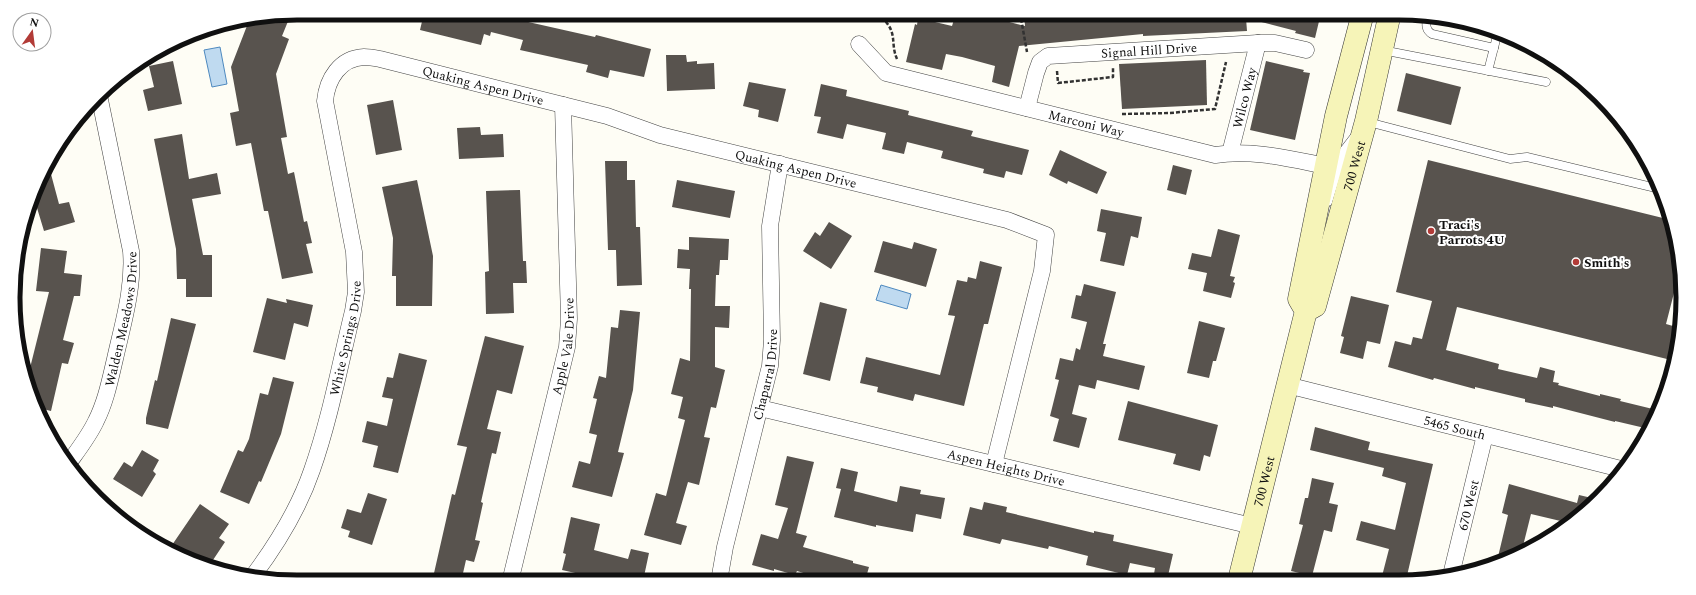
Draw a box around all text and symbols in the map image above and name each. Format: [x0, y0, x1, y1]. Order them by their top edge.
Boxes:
north arrow [12, 12, 52, 52]
text: N [28, 13, 41, 32]
street label: Signal Hill Drive [1100, 38, 1198, 64]
street label: Quaking Aspen Drive [420, 61, 546, 111]
street label: Wilco Way [1228, 65, 1263, 131]
street label: Marconi Way [1046, 105, 1127, 143]
street label: 700 West [1338, 138, 1371, 193]
street label: Quaking Aspen Drive [733, 145, 859, 194]
place label: Traci's Parrots 4U [1439, 215, 1505, 250]
marker: Traci's Parrots 4U [1426, 226, 1436, 236]
street label: Walden Meadows Drive [100, 251, 143, 389]
place label: Smith's [1584, 253, 1629, 273]
marker: Smith's [1571, 257, 1581, 267]
street label: White Springs Drive [325, 280, 367, 398]
street label: Apple Vale Drive [547, 297, 580, 397]
street label: Chaparral Drive [748, 328, 783, 422]
street label: 5465 South [1422, 411, 1488, 446]
street label: Aspen Heights Drive [945, 444, 1067, 492]
street label: 700 West [1249, 453, 1281, 509]
street label: 670 West [1453, 477, 1485, 533]

